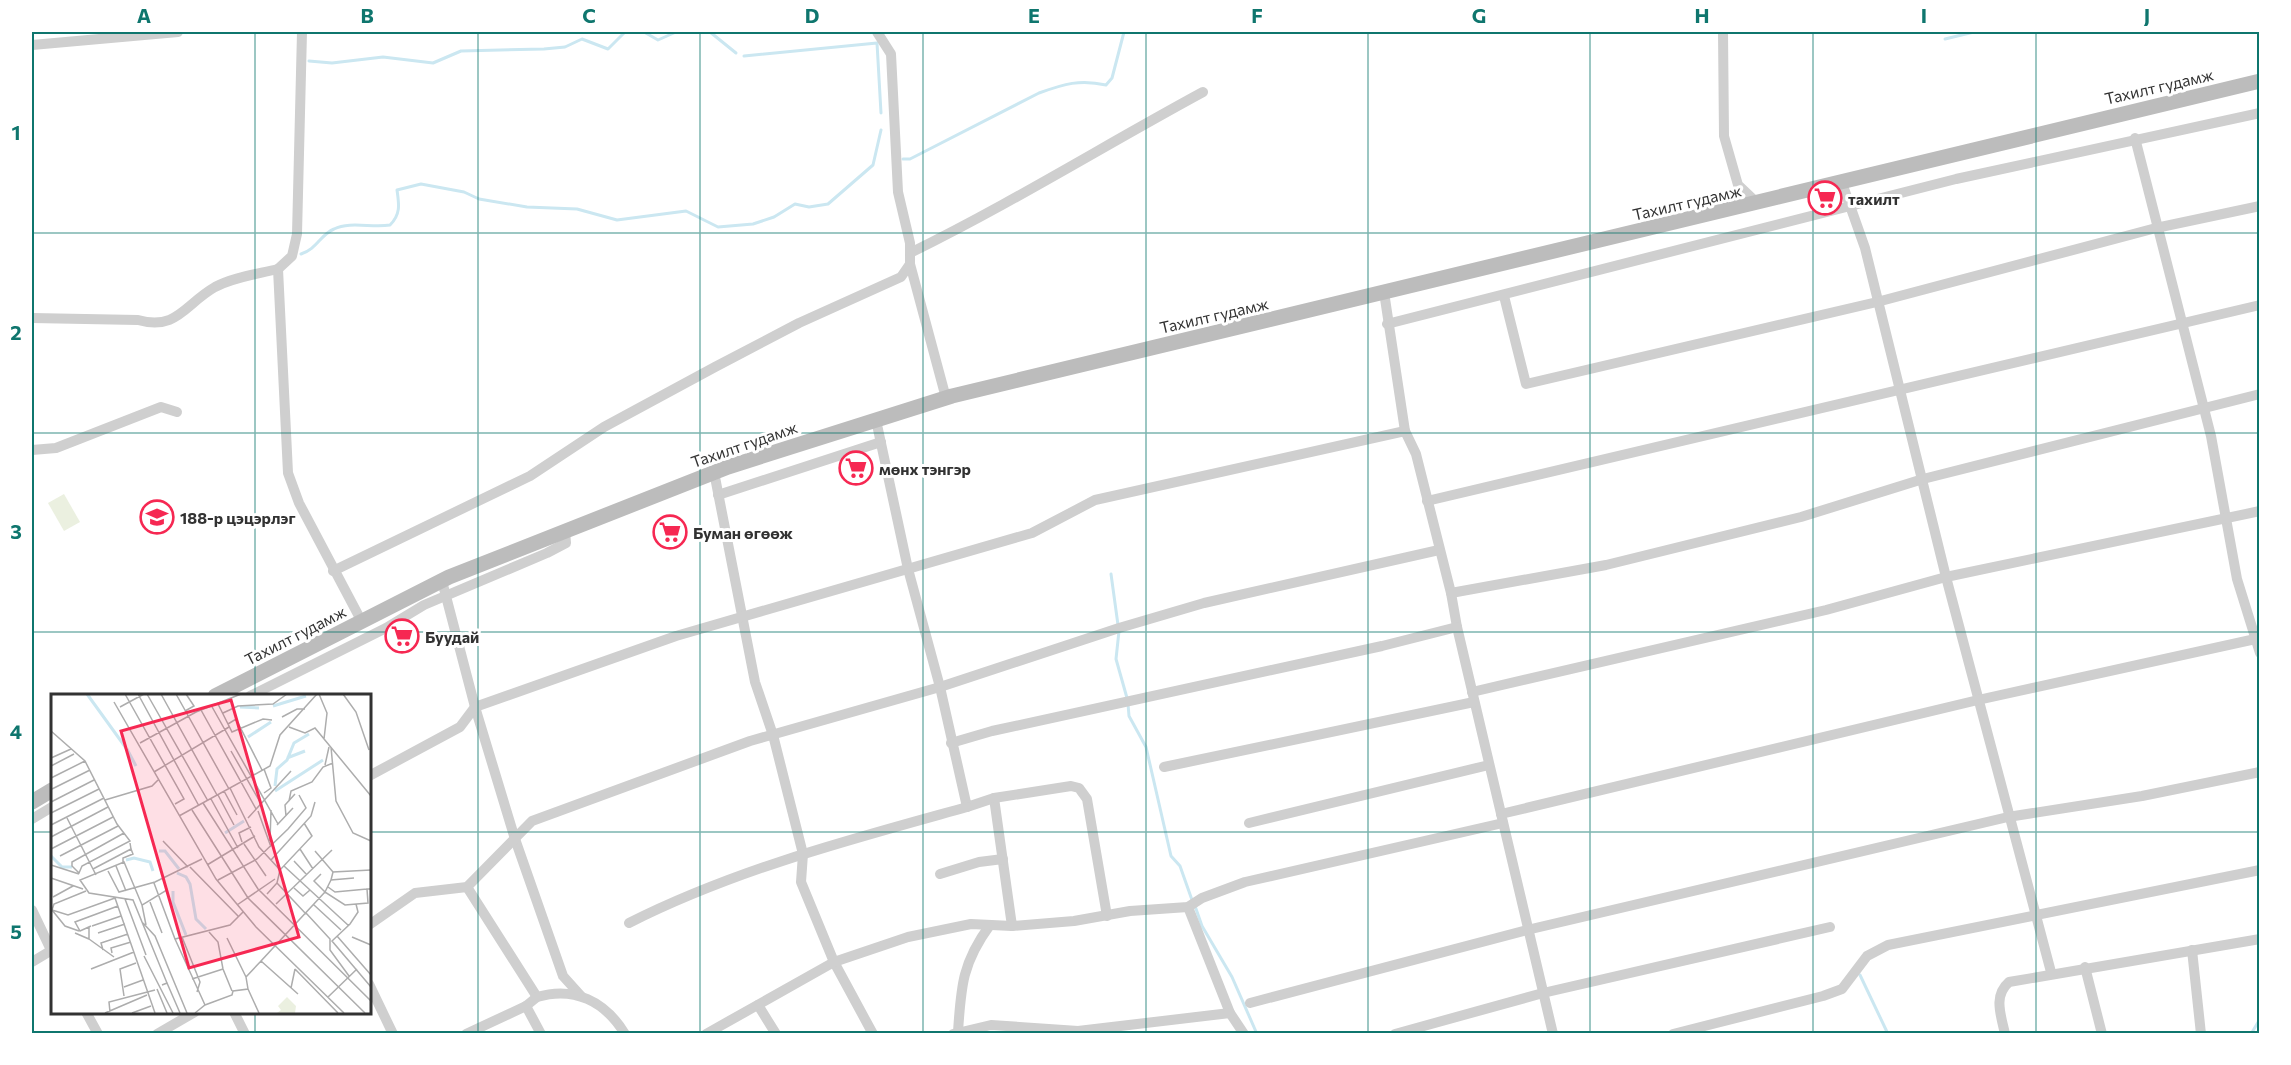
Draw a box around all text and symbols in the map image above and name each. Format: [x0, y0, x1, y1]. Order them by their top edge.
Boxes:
text: A [137, 3, 151, 27]
text: B [360, 3, 374, 27]
text: C [582, 3, 596, 27]
text: D [805, 3, 819, 27]
text: E [1028, 3, 1040, 27]
text: F [1251, 3, 1263, 27]
text: G [1472, 3, 1486, 27]
text: H [1695, 3, 1710, 27]
text: I [1921, 3, 1927, 27]
text: J [2144, 3, 2150, 27]
street label: Тахилт гудамж [2103, 64, 2216, 108]
text: 1 [11, 120, 21, 144]
street label: Тахилт гудамж [1631, 180, 1744, 224]
supermarket icon: тахилт [1807, 180, 1843, 216]
place label: тахилт [1848, 189, 1900, 208]
street label: Тахилт гудамж [1158, 293, 1271, 337]
text: 2 [10, 320, 22, 344]
street label: Тахилт гудамж [688, 417, 800, 471]
supermarket icon: мөнх тэнгэр [838, 450, 874, 486]
place label: мөнх тэнгэр [879, 459, 971, 478]
school or university icon: 188-р цэцэрлэг [139, 499, 175, 535]
place label: 188-р цэцэрлэг [180, 508, 296, 527]
supermarket icon: Буман өгөөж [652, 514, 688, 550]
text: 3 [10, 519, 22, 543]
place label: Буман өгөөж [693, 523, 793, 542]
street label: Тахилт гудамж [241, 601, 349, 669]
supermarket icon: Буудай [384, 618, 420, 654]
place label: Буудай [425, 627, 479, 646]
inset map [51, 694, 370, 1014]
text: 4 [10, 719, 22, 743]
text: 5 [10, 919, 22, 943]

